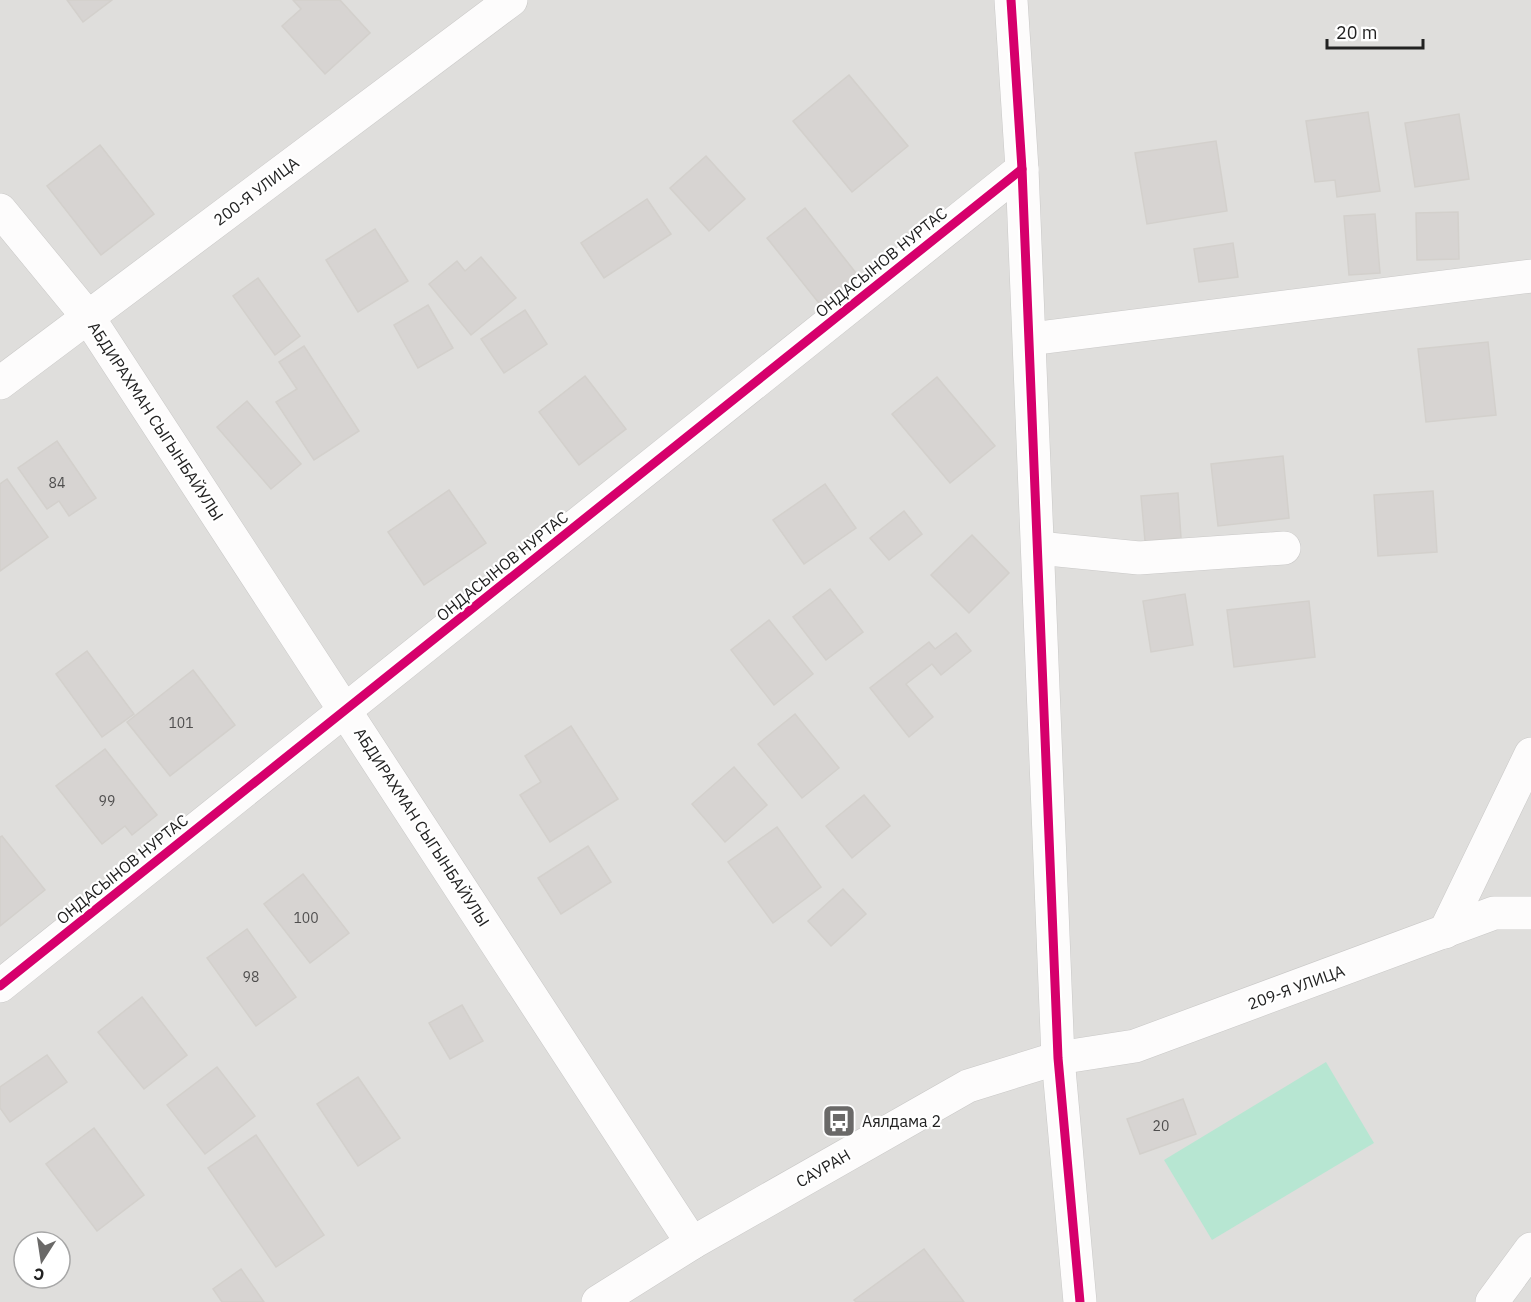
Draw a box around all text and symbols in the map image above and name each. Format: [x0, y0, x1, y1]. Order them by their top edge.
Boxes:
scale bar [1327, 12, 1423, 50]
text: 20 m [1336, 21, 1378, 44]
street label: 200-Я УЛИЦА [209, 152, 303, 230]
street label: ОНДАСЫНОВ НУРТАС [811, 203, 951, 321]
street label: АБДИРАХМАН СЫГЫНБАЙУЛЫ [84, 318, 228, 524]
house number: 84 [49, 474, 65, 492]
street label: ОНДАСЫНОВ НУРТАС [432, 507, 572, 625]
house number: 101 [168, 714, 194, 732]
street label: АБДИРАХМАН СЫГЫНБАЙУЛЫ [350, 724, 494, 930]
house number: 99 [99, 792, 115, 810]
street label: ОНДАСЫНОВ НУРТАС [52, 810, 192, 928]
house number: 100 [293, 909, 319, 927]
street label: 209-Я УЛИЦА [1245, 960, 1347, 1014]
house number: 98 [243, 968, 259, 986]
bus stop icon: Аялдама 2 [821, 1103, 857, 1139]
place label: Аялдама 2 [862, 1111, 941, 1131]
house number: 20 [1153, 1117, 1169, 1135]
street label: САУРАН [792, 1144, 854, 1192]
north arrow [12, 1230, 72, 1290]
text: С [32, 1264, 46, 1286]

